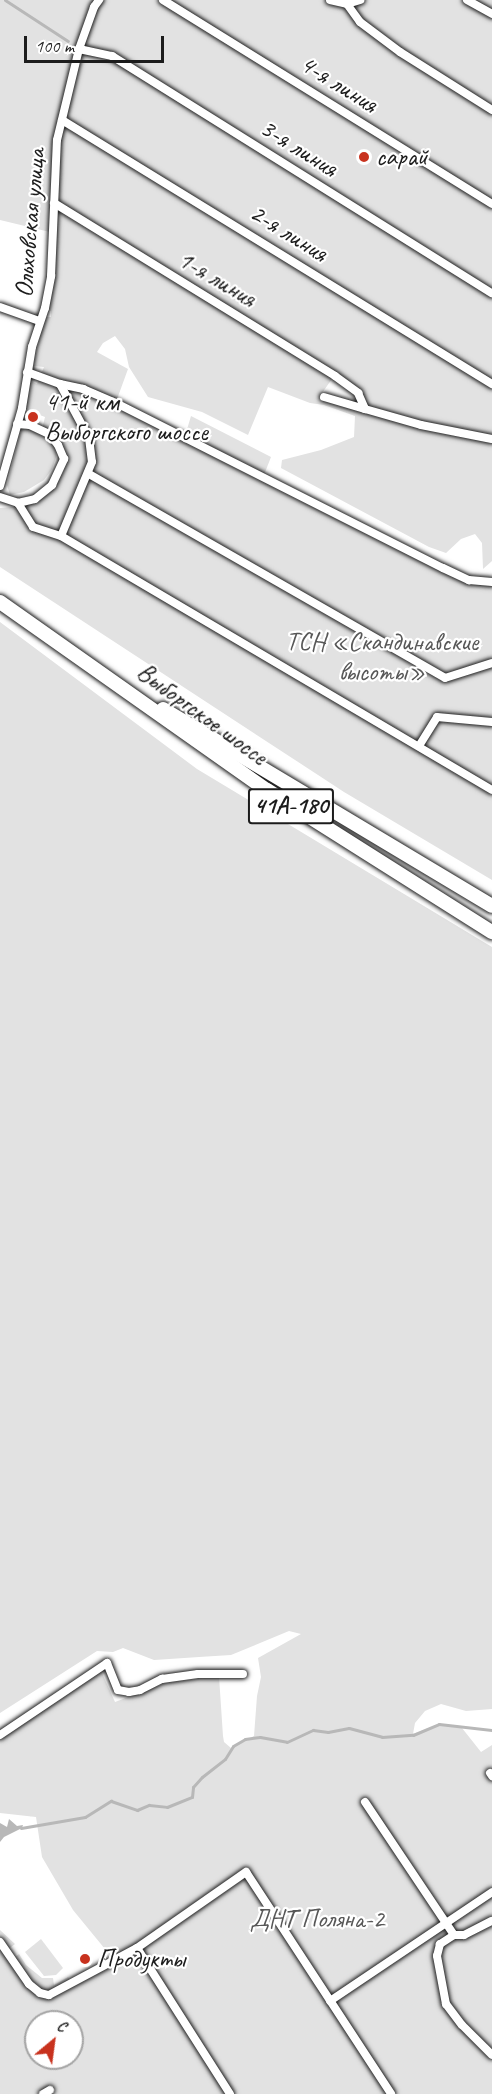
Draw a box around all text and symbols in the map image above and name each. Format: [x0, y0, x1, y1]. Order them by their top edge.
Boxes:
scale bar [27, 24, 166, 62]
text: 100 m [35, 35, 74, 57]
street label: 4-я линия [294, 48, 384, 120]
street label: 3-я линия [254, 112, 344, 184]
place label: сарай [376, 141, 428, 173]
street label: Ольховская улица [8, 147, 52, 299]
marker: сарай [357, 150, 371, 164]
street label: 2-я линия [244, 197, 334, 269]
street label: 1-я линия [172, 244, 262, 314]
place label: 41-й км Выборгского шоссе [45, 386, 208, 448]
marker: 41-й км Выборгского шоссе [26, 410, 40, 424]
park label: ТСН «Скандинавские высоты» [286, 626, 478, 688]
street label: Выборгское шоссе [130, 656, 274, 772]
road number: 41А-180 [248, 785, 334, 827]
park label: ДНТ Поляна-2 [250, 1903, 384, 1935]
place label: Продукты [97, 1943, 185, 1975]
marker: Продукты [78, 1952, 92, 1966]
north arrow [24, 2010, 84, 2070]
text: С [53, 2015, 70, 2037]

